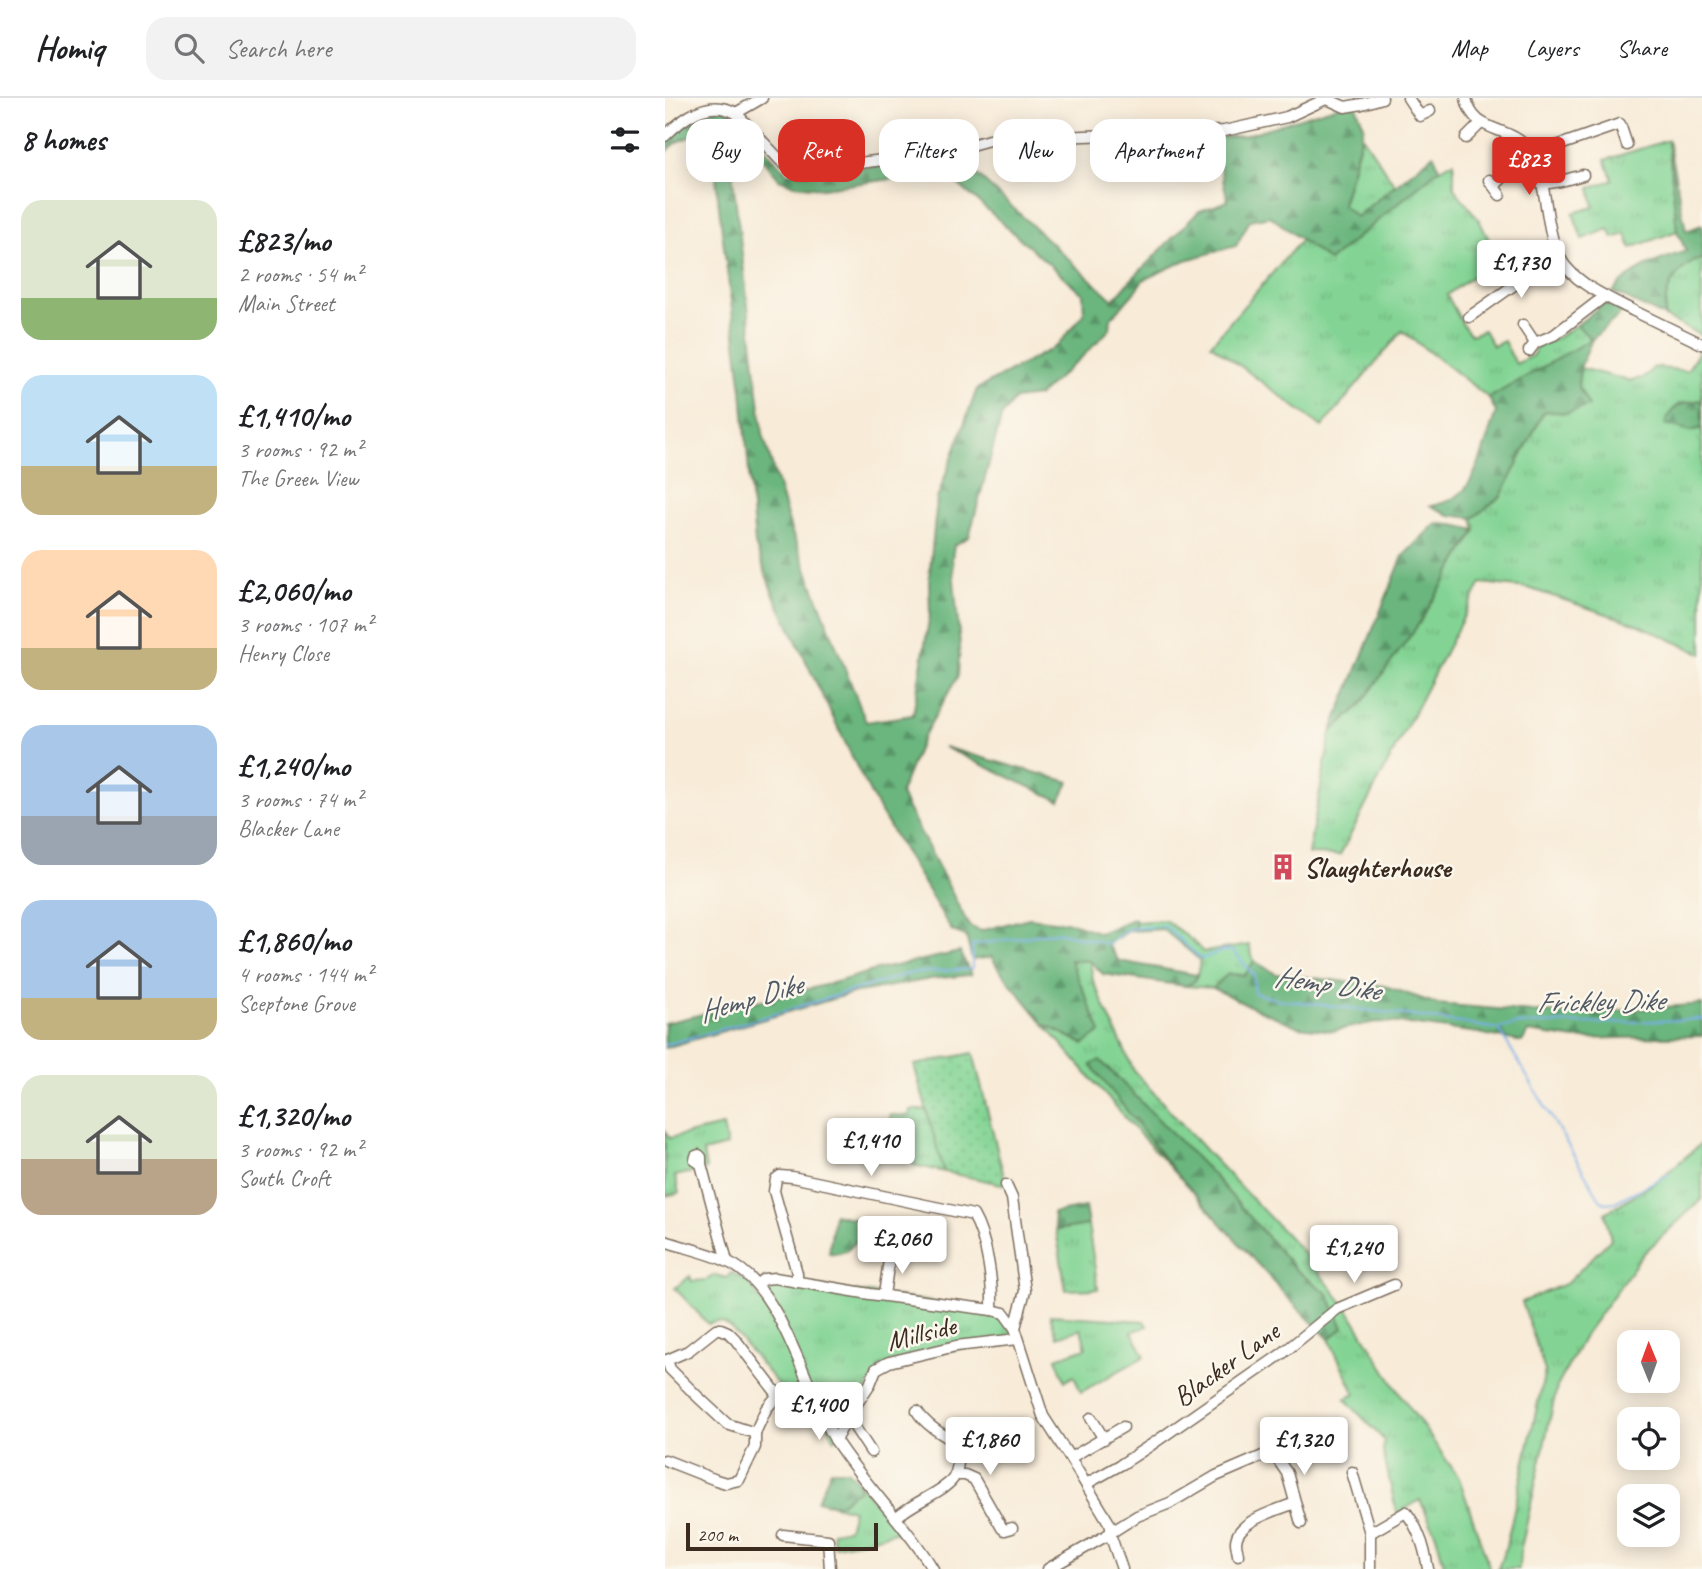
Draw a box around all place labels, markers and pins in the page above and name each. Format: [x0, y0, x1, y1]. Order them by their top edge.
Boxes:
pin: £823 [1488, 138, 1570, 197]
pin: £1,730 [1464, 240, 1578, 300]
place label: Slaughterhouse [1304, 850, 1453, 885]
building icon: Slaughterhouse [1268, 852, 1298, 882]
pin: £1,410 [814, 1118, 928, 1178]
pin: £2,060 [845, 1216, 959, 1276]
pin: £1,240 [1297, 1226, 1411, 1285]
pin: £1,400 [762, 1382, 876, 1442]
pin: £1,860 [933, 1418, 1047, 1477]
pin: £1,320 [1247, 1418, 1361, 1477]

